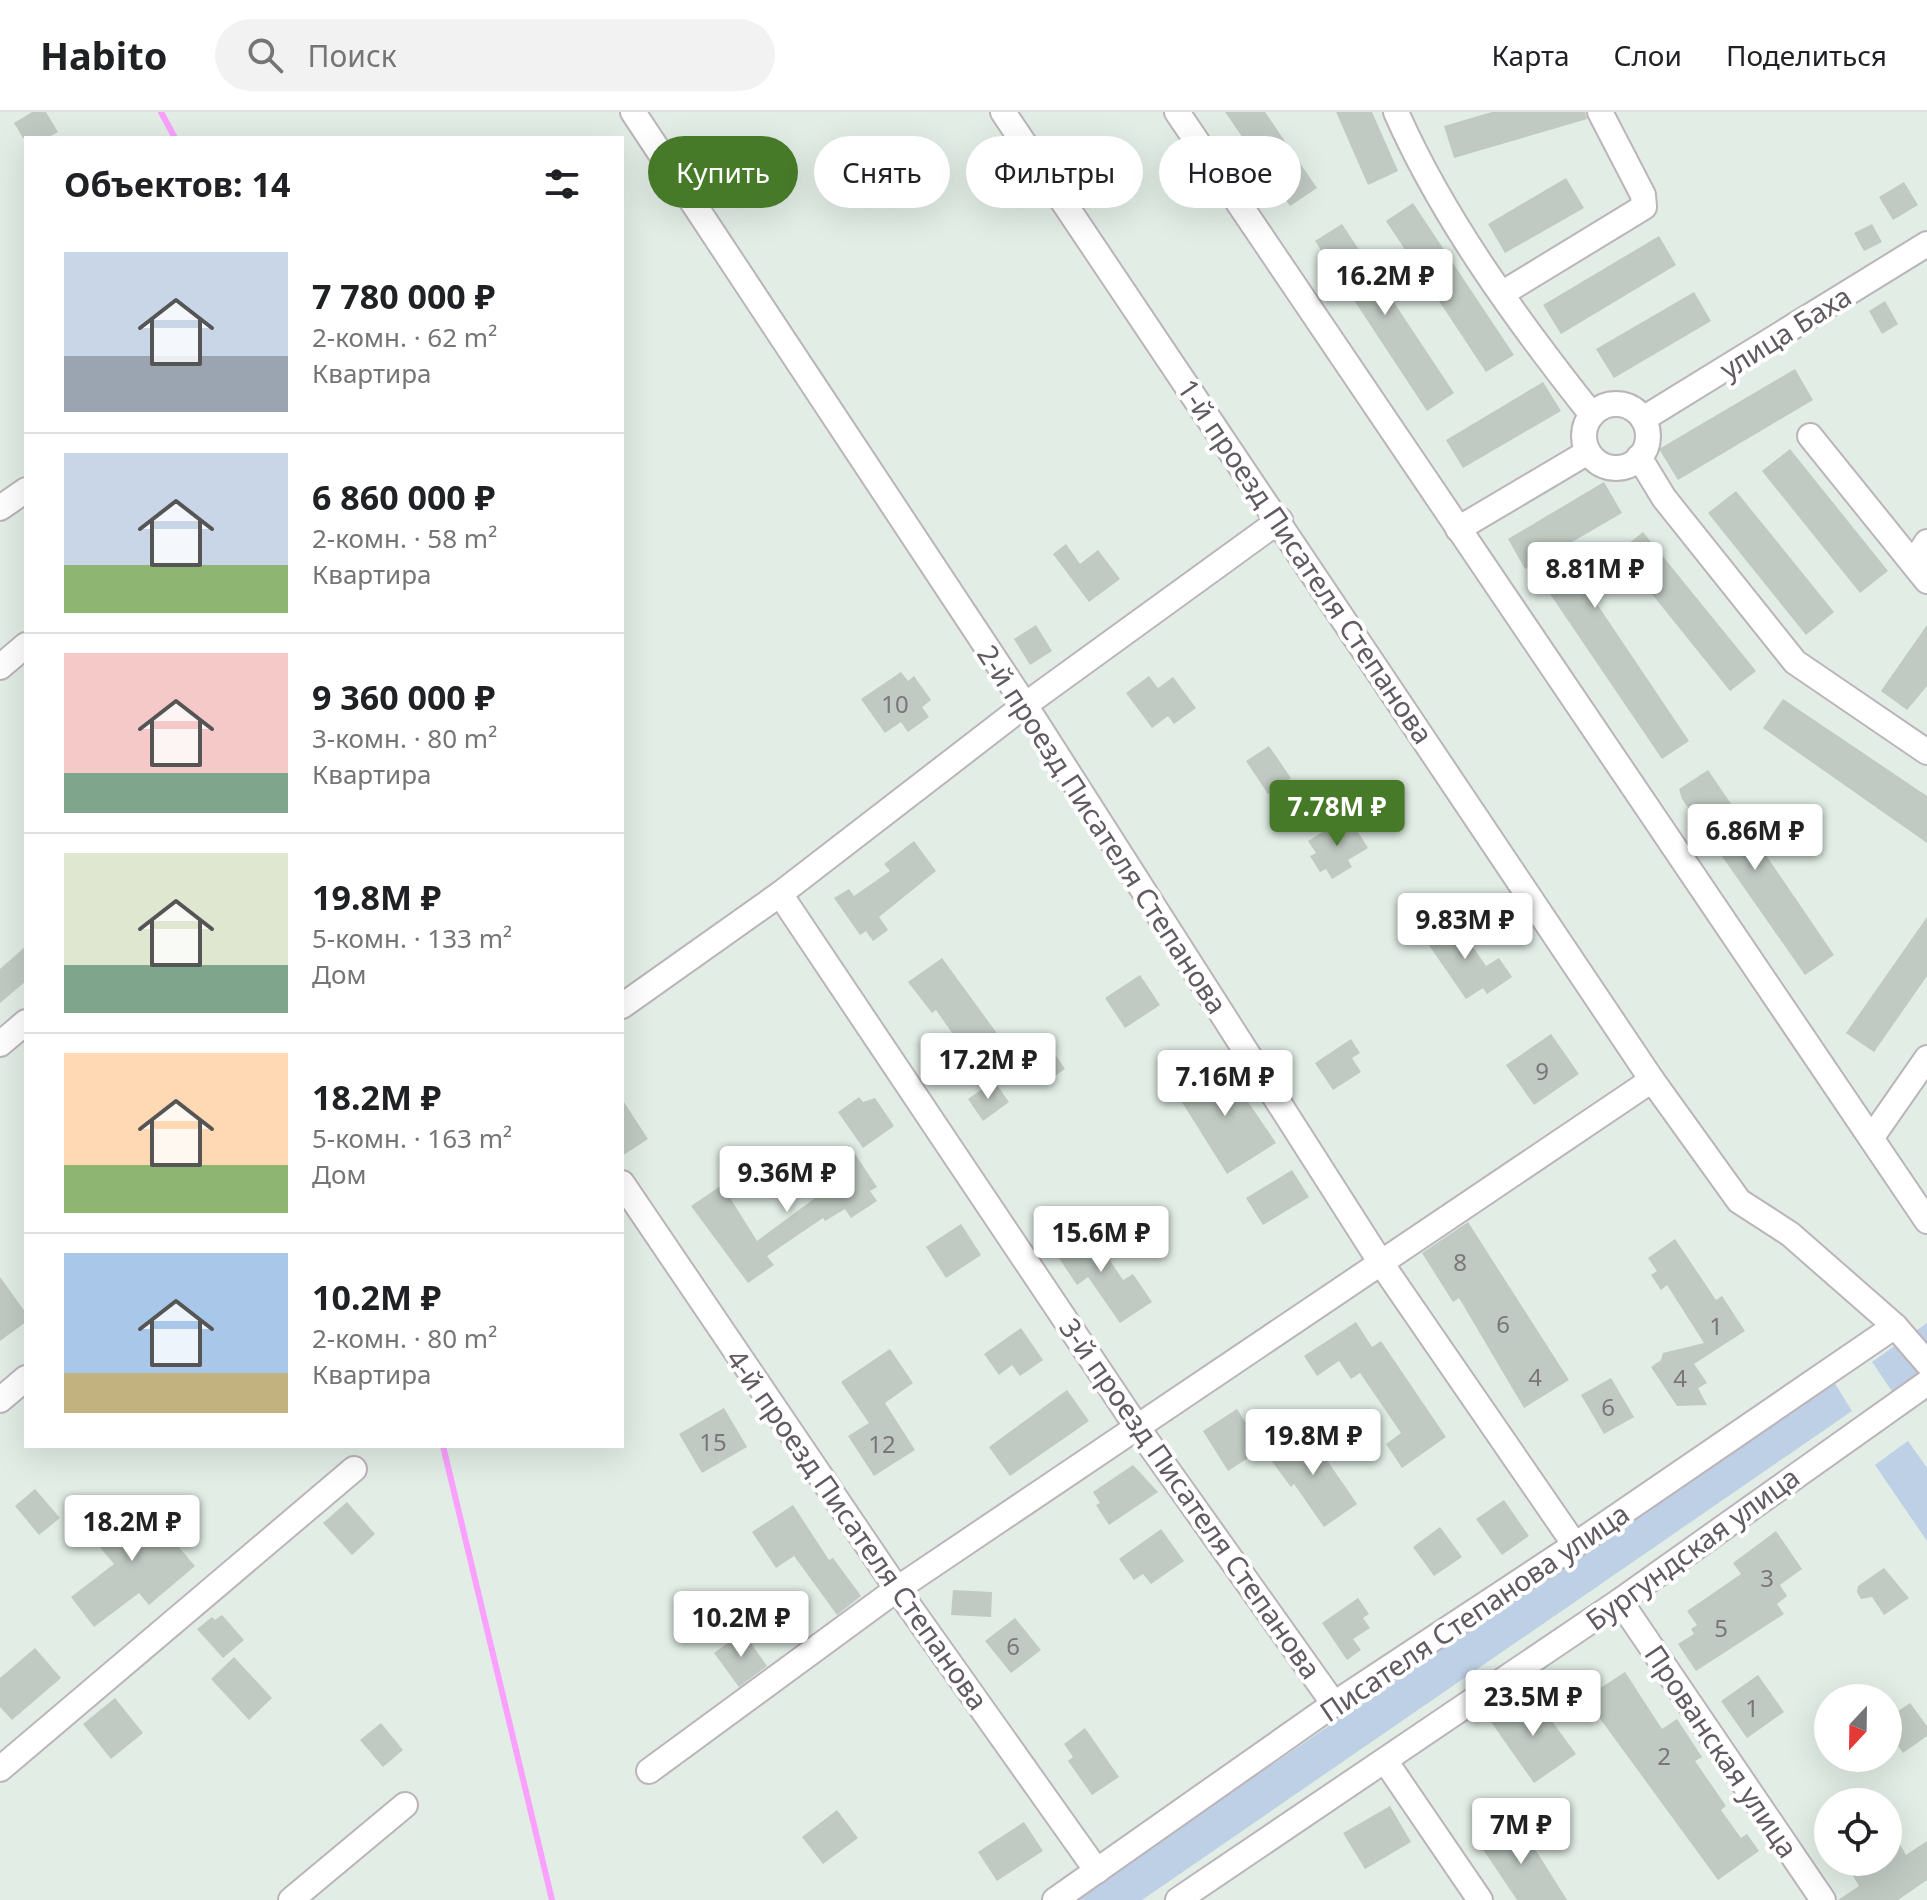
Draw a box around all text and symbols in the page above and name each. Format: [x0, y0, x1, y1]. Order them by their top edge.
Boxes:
search box [215, 19, 775, 91]
text: Habito [40, 29, 167, 81]
icon: search [243, 33, 287, 77]
text: Поиск [307, 35, 397, 76]
text: Карта [1491, 36, 1570, 74]
text: Слои [1614, 36, 1682, 74]
text: Поделиться [1726, 36, 1887, 74]
chip: Купить [648, 136, 798, 208]
chip: Снять [814, 136, 950, 208]
chip: Фильтры [966, 136, 1143, 208]
chip: Новое [1159, 136, 1301, 208]
text: Объектов: 14 [64, 161, 290, 207]
icon: filters [540, 162, 584, 206]
pin: 16.2M ₽ [1311, 249, 1459, 317]
text: 16.2M ₽ [1336, 257, 1434, 293]
text: 7 780 000 ₽ [312, 273, 495, 319]
street label: улица Баха [1712, 277, 1858, 387]
icon: home [128, 284, 224, 380]
text: 2-комн. · 62 m² [312, 319, 497, 355]
text: Квартира [312, 355, 431, 391]
street label: 1-й проезд Писателя Степанова [1169, 371, 1443, 751]
text: 6 860 000 ₽ [312, 474, 495, 520]
icon: home [128, 485, 224, 581]
text: 2-комн. · 58 m² [312, 520, 497, 556]
pin: 8.81M ₽ [1521, 542, 1669, 610]
text: 8.81M ₽ [1546, 550, 1644, 586]
text: Квартира [312, 556, 431, 592]
street label: 2-й проезд Писателя Степанова [969, 637, 1237, 1021]
text: 9 360 000 ₽ [312, 674, 495, 720]
icon: home [128, 685, 224, 781]
house number: 10 [881, 687, 909, 720]
text: 3-комн. · 80 m² [312, 720, 497, 756]
text: Квартира [312, 756, 431, 792]
pin: 7.78M ₽ [1263, 780, 1411, 848]
text: 7.78M ₽ [1288, 788, 1386, 824]
pin: 6.86M ₽ [1681, 804, 1829, 872]
text: 6.86M ₽ [1706, 812, 1804, 848]
text: 19.8M ₽ [312, 874, 441, 920]
icon: home [128, 885, 224, 981]
pin: 9.83M ₽ [1391, 893, 1539, 961]
text: 9.83M ₽ [1416, 901, 1514, 937]
text: 5-комн. · 133 m² [312, 920, 512, 956]
text: Дом [312, 956, 366, 992]
pin: 17.2M ₽ [914, 1033, 1062, 1101]
text: 17.2M ₽ [939, 1041, 1037, 1077]
pin: 7.16M ₽ [1151, 1050, 1299, 1118]
house number: 9 [1535, 1054, 1549, 1087]
text: 7.16M ₽ [1176, 1058, 1274, 1094]
text: 18.2M ₽ [312, 1074, 441, 1120]
icon: home [128, 1085, 224, 1181]
text: 5-комн. · 163 m² [312, 1120, 512, 1156]
pin: 9.36M ₽ [713, 1146, 861, 1214]
text: 9.36M ₽ [738, 1154, 836, 1190]
text: Дом [312, 1156, 366, 1192]
pin: 15.6M ₽ [1027, 1206, 1175, 1274]
text: 15.6M ₽ [1052, 1214, 1150, 1250]
house number: 8 [1453, 1245, 1467, 1278]
text: 10.2M ₽ [312, 1274, 441, 1320]
icon: home [128, 1285, 224, 1381]
house number: 6 [1496, 1307, 1510, 1340]
house number: 1 [1709, 1309, 1723, 1342]
street label: 3-й проезд Писателя Степанова [1051, 1310, 1331, 1686]
text: 2-комн. · 80 m² [312, 1320, 497, 1356]
street label: 4-й проезд Писателя Степанова [718, 1341, 998, 1717]
text: Квартира [312, 1356, 431, 1392]
house number: 4 [1528, 1360, 1542, 1393]
house number: 4 [1673, 1361, 1687, 1394]
house number: 6 [1601, 1390, 1615, 1423]
pin: 19.8M ₽ [1239, 1409, 1387, 1477]
text: 19.8M ₽ [1264, 1417, 1362, 1453]
house number: 15 [699, 1425, 727, 1458]
house number: 12 [868, 1427, 896, 1460]
street label: Бургундская улица [1578, 1458, 1806, 1638]
street label: Писателя Степанова улица [1312, 1494, 1636, 1730]
pin: 18.2M ₽ [58, 1495, 206, 1563]
text: 18.2M ₽ [83, 1503, 181, 1539]
house number: 3 [1760, 1561, 1774, 1594]
pin: 10.2M ₽ [667, 1591, 815, 1659]
text: 10.2M ₽ [692, 1599, 790, 1635]
house number: 5 [1714, 1611, 1728, 1644]
house number: 6 [1006, 1629, 1020, 1662]
street label: Прованская улица [1637, 1637, 1807, 1865]
pin: 23.5M ₽ [1459, 1670, 1607, 1738]
text: 23.5M ₽ [1484, 1678, 1582, 1714]
north arrow [1814, 1684, 1902, 1772]
map controls [1814, 1684, 1902, 1876]
house number: 1 [1745, 1691, 1759, 1724]
house number: 2 [1657, 1739, 1671, 1772]
button: locate [1814, 1788, 1902, 1876]
pin: 7M ₽ [1474, 1798, 1568, 1866]
text: 7M ₽ [1490, 1806, 1552, 1842]

